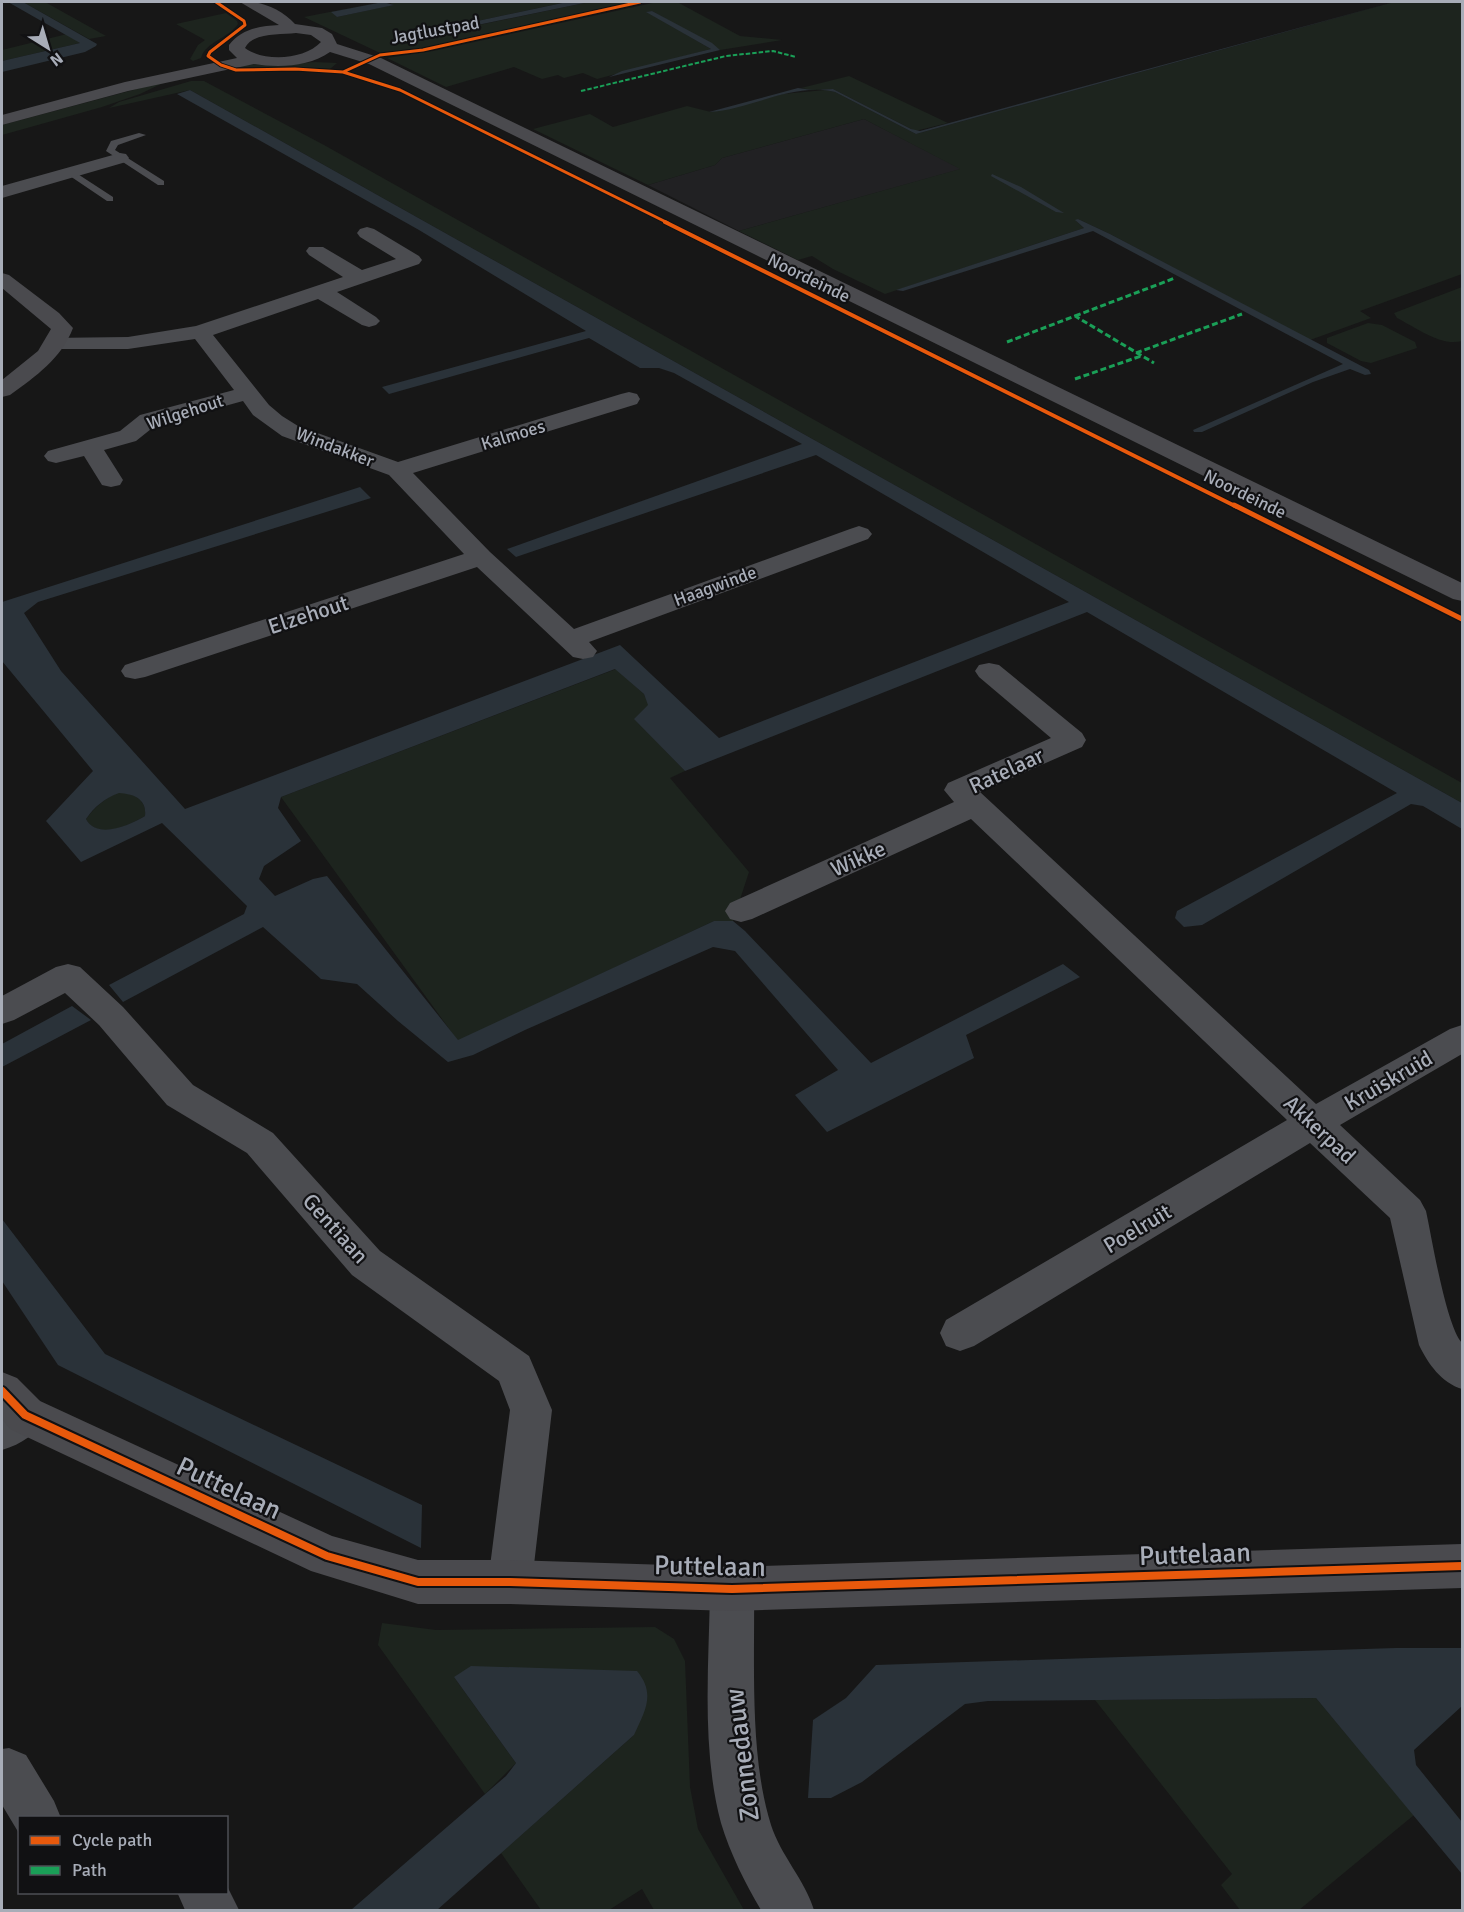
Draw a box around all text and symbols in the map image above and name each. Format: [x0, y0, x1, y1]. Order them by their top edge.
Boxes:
street label: Jagtlustpad [389, 11, 481, 49]
north arrow [18, 18, 78, 78]
text: N [46, 48, 67, 71]
street label: Noordeinde [764, 249, 854, 307]
street label: Wilgehout [144, 389, 226, 435]
street label: Kalmoes [478, 415, 548, 455]
street label: Windakker [293, 422, 378, 472]
street label: Noordeinde [1200, 465, 1290, 523]
street label: Haagwinde [671, 561, 759, 611]
street label: Elzehout [265, 589, 352, 640]
street label: Ratelaar [965, 741, 1048, 799]
street label: Wikke [827, 834, 890, 882]
street label: Kruiskruid [1339, 1044, 1437, 1116]
street label: Akkerpad [1278, 1089, 1361, 1169]
street label: Gentiaan [297, 1188, 374, 1269]
street label: Poelruit [1098, 1198, 1176, 1259]
street label: Puttelaan [171, 1450, 287, 1527]
street label: Puttelaan [1138, 1536, 1252, 1573]
street label: Puttelaan [654, 1549, 766, 1584]
street label: Zonnedauw [718, 1687, 767, 1823]
legend [18, 1816, 228, 1894]
text: Cycle path [72, 1829, 152, 1851]
text: Path [72, 1859, 107, 1881]

